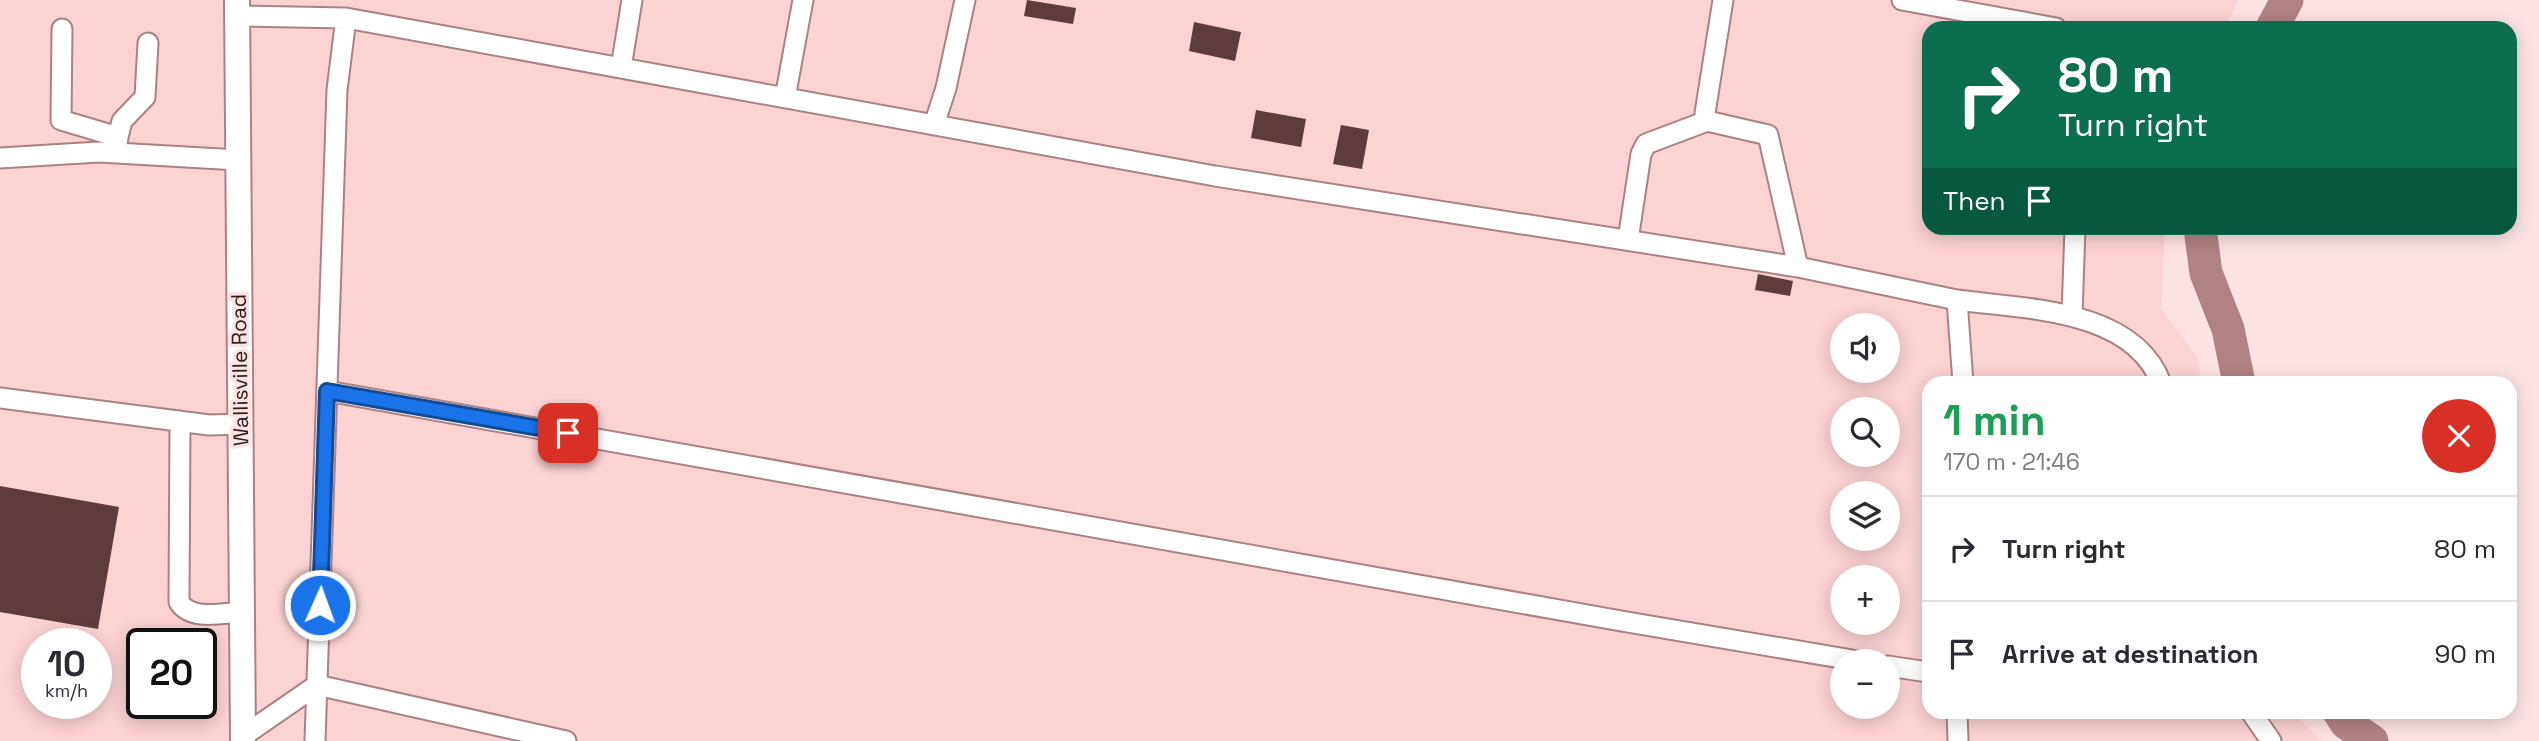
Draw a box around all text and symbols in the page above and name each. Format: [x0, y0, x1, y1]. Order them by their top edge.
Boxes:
text: 80 m [2058, 44, 2173, 106]
icon: right [1943, 49, 2034, 140]
text: Turn right [2058, 105, 2208, 145]
icon: arrive [2020, 182, 2058, 220]
text: Then [1943, 184, 2006, 218]
street label: Wallisville Road [225, 294, 254, 446]
map controls [1830, 313, 1900, 719]
button: sound [1830, 313, 1900, 383]
text: 1 min [1943, 394, 2046, 447]
button: search [1830, 397, 1900, 467]
button: close [2422, 399, 2496, 473]
pin [538, 403, 598, 463]
icon: arrive [549, 414, 587, 452]
text: 170 m · 21:46 [1943, 447, 2080, 477]
button: layers [1830, 481, 1900, 551]
icon: right [1943, 530, 1981, 568]
text: Turn right [2002, 532, 2126, 566]
text: 80 m [2434, 532, 2496, 566]
button: + [1830, 565, 1900, 635]
position arrow [283, 568, 357, 642]
speed limit sign: 20 [126, 628, 217, 719]
icon: arrive [1943, 635, 1981, 673]
text: Arrive at destination [2002, 637, 2259, 671]
text: 90 m [2434, 637, 2496, 671]
text: 10 [47, 642, 86, 686]
button: − [1830, 649, 1900, 719]
text: km/h [45, 679, 88, 702]

